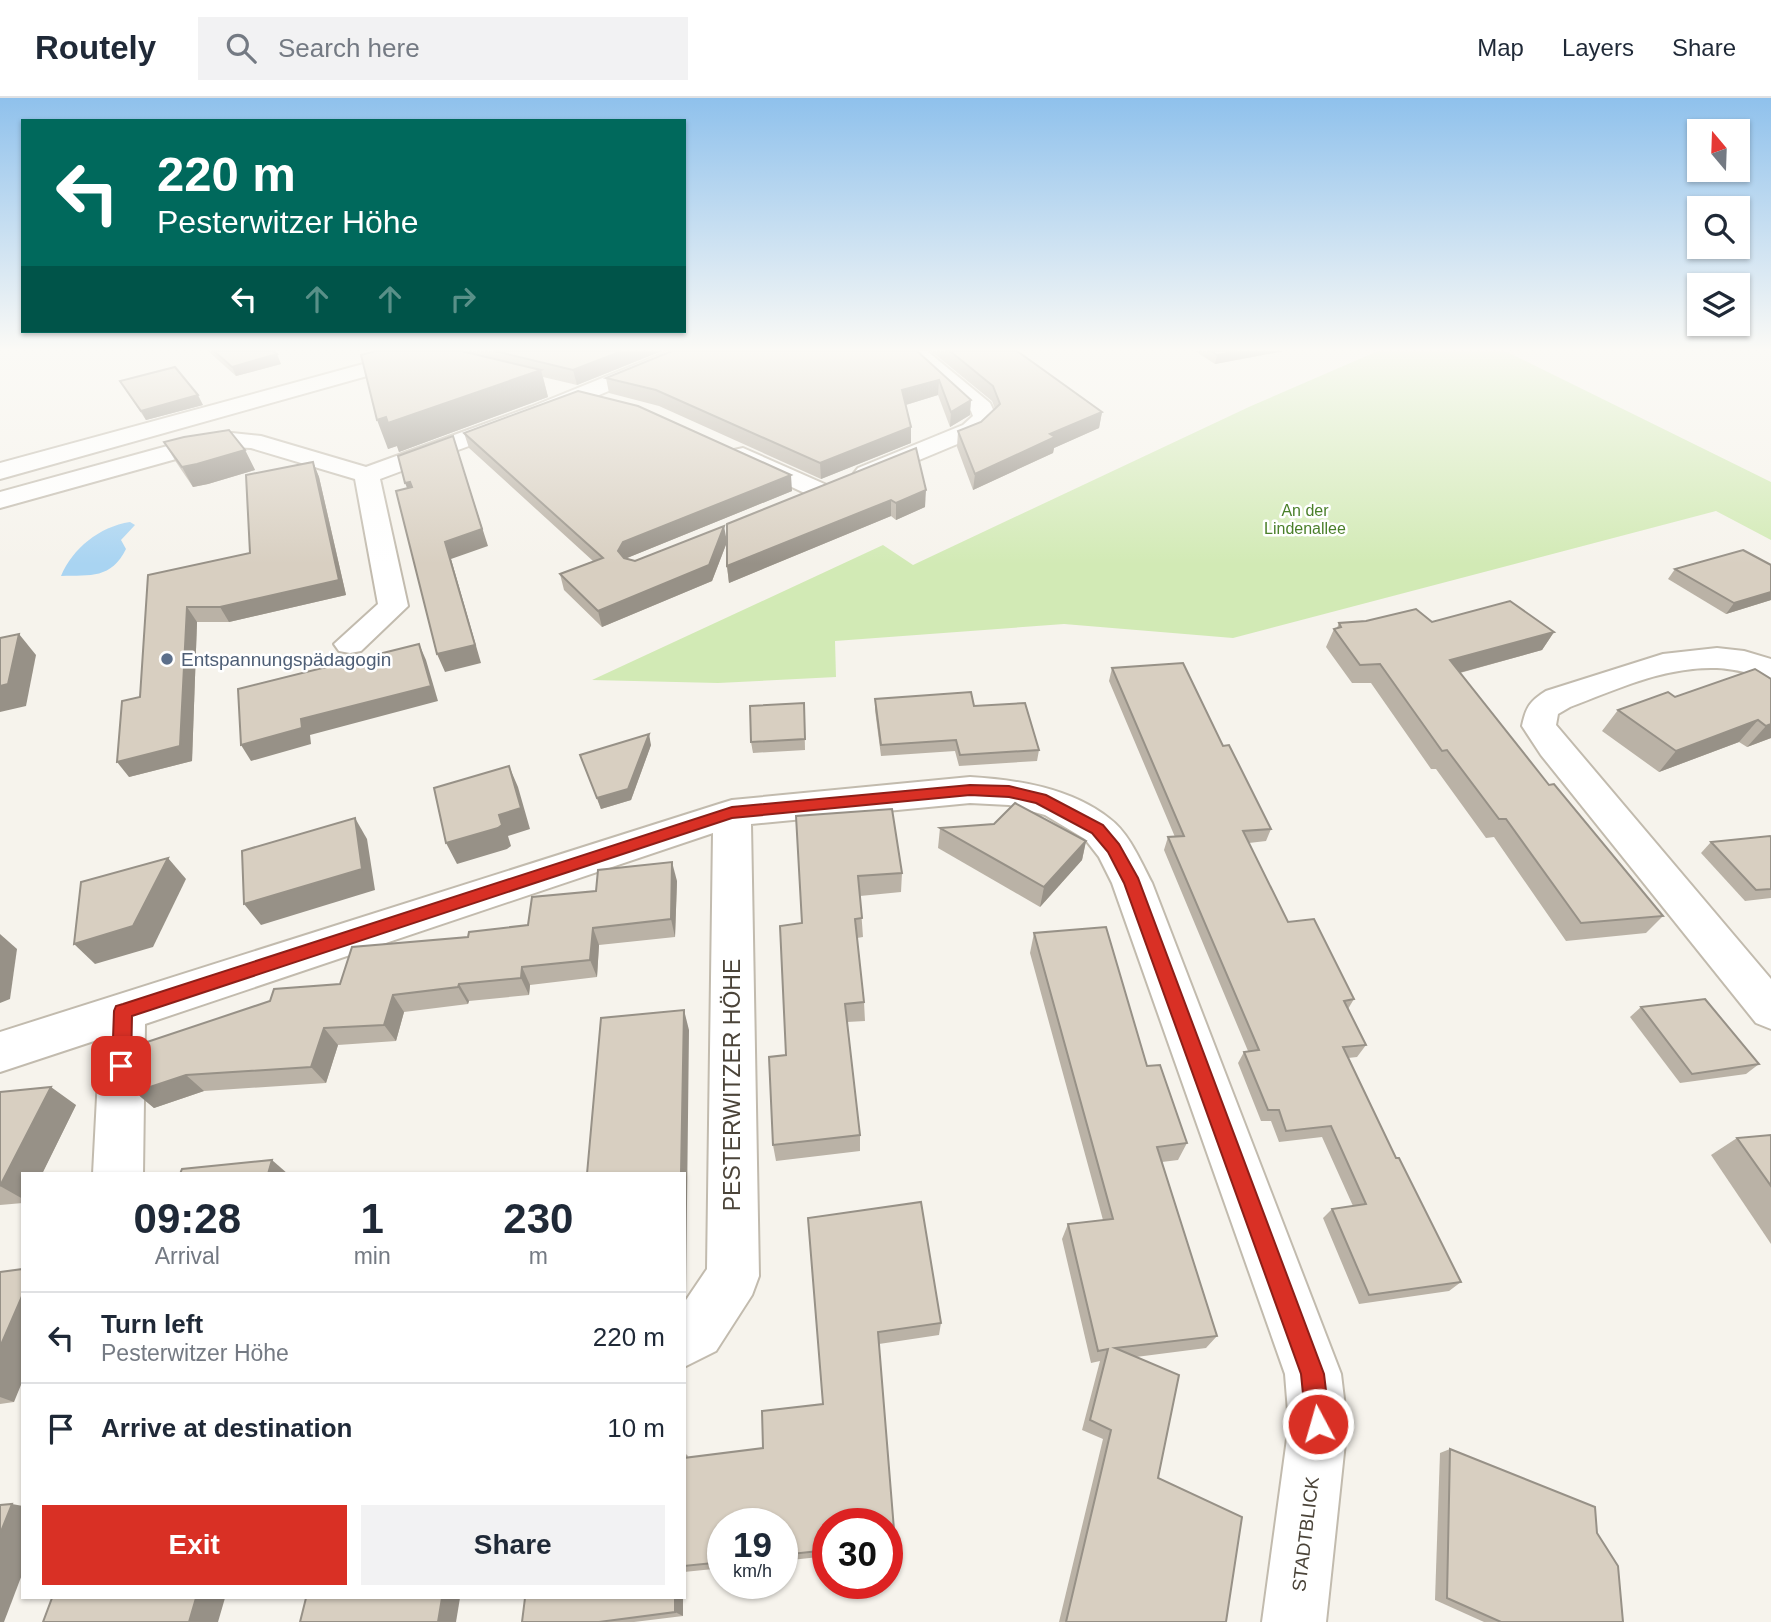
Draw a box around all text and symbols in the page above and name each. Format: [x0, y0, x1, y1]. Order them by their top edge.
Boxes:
search box [198, 17, 688, 80]
text: Routely [35, 29, 156, 66]
icon: search [222, 29, 260, 67]
text: Search here [278, 33, 420, 63]
text: Map [1477, 34, 1524, 61]
text: Layers [1562, 34, 1634, 61]
text: Share [1672, 34, 1736, 61]
north arrow [1687, 119, 1750, 182]
map controls [1687, 119, 1750, 336]
icon: left [42, 147, 133, 238]
text: 220 m [157, 147, 296, 201]
button: search [1687, 196, 1750, 259]
text: Pesterwitzer Höhe [157, 204, 418, 240]
button: layers [1687, 273, 1750, 336]
icon: left [225, 280, 263, 318]
icon: ahead [298, 280, 336, 318]
icon: ahead [371, 280, 409, 318]
icon: right [444, 280, 482, 318]
park label: An der Lindenallee [1264, 502, 1346, 537]
place label: Entspannungspädagogin [181, 649, 391, 670]
marker: Entspannungspädagogin [159, 651, 175, 667]
street label: PESTERWITZER HÖHE [719, 959, 745, 1211]
pin [91, 1036, 151, 1096]
icon: arrive [102, 1047, 140, 1085]
text: 09:28 [134, 1195, 241, 1242]
text: 1 [360, 1195, 384, 1242]
text: 230 [503, 1195, 573, 1242]
text: Arrival [155, 1243, 220, 1269]
text: min [354, 1243, 391, 1269]
text: m [529, 1243, 548, 1269]
text: Turn left [101, 1309, 203, 1339]
icon: left [42, 1319, 80, 1357]
text: 220 m [593, 1322, 665, 1352]
text: Pesterwitzer Höhe [101, 1340, 289, 1366]
position arrow [1281, 1387, 1355, 1461]
icon: arrive [42, 1410, 80, 1448]
text: Arrive at destination [101, 1413, 352, 1443]
text: 10 m [607, 1413, 665, 1443]
street label: STADTBLICK [1288, 1475, 1323, 1593]
button: Exit [42, 1505, 347, 1585]
button: Share [361, 1505, 665, 1585]
speed limit sign: 30 [812, 1508, 903, 1599]
text: 19 [733, 1525, 772, 1564]
text: km/h [733, 1561, 772, 1581]

